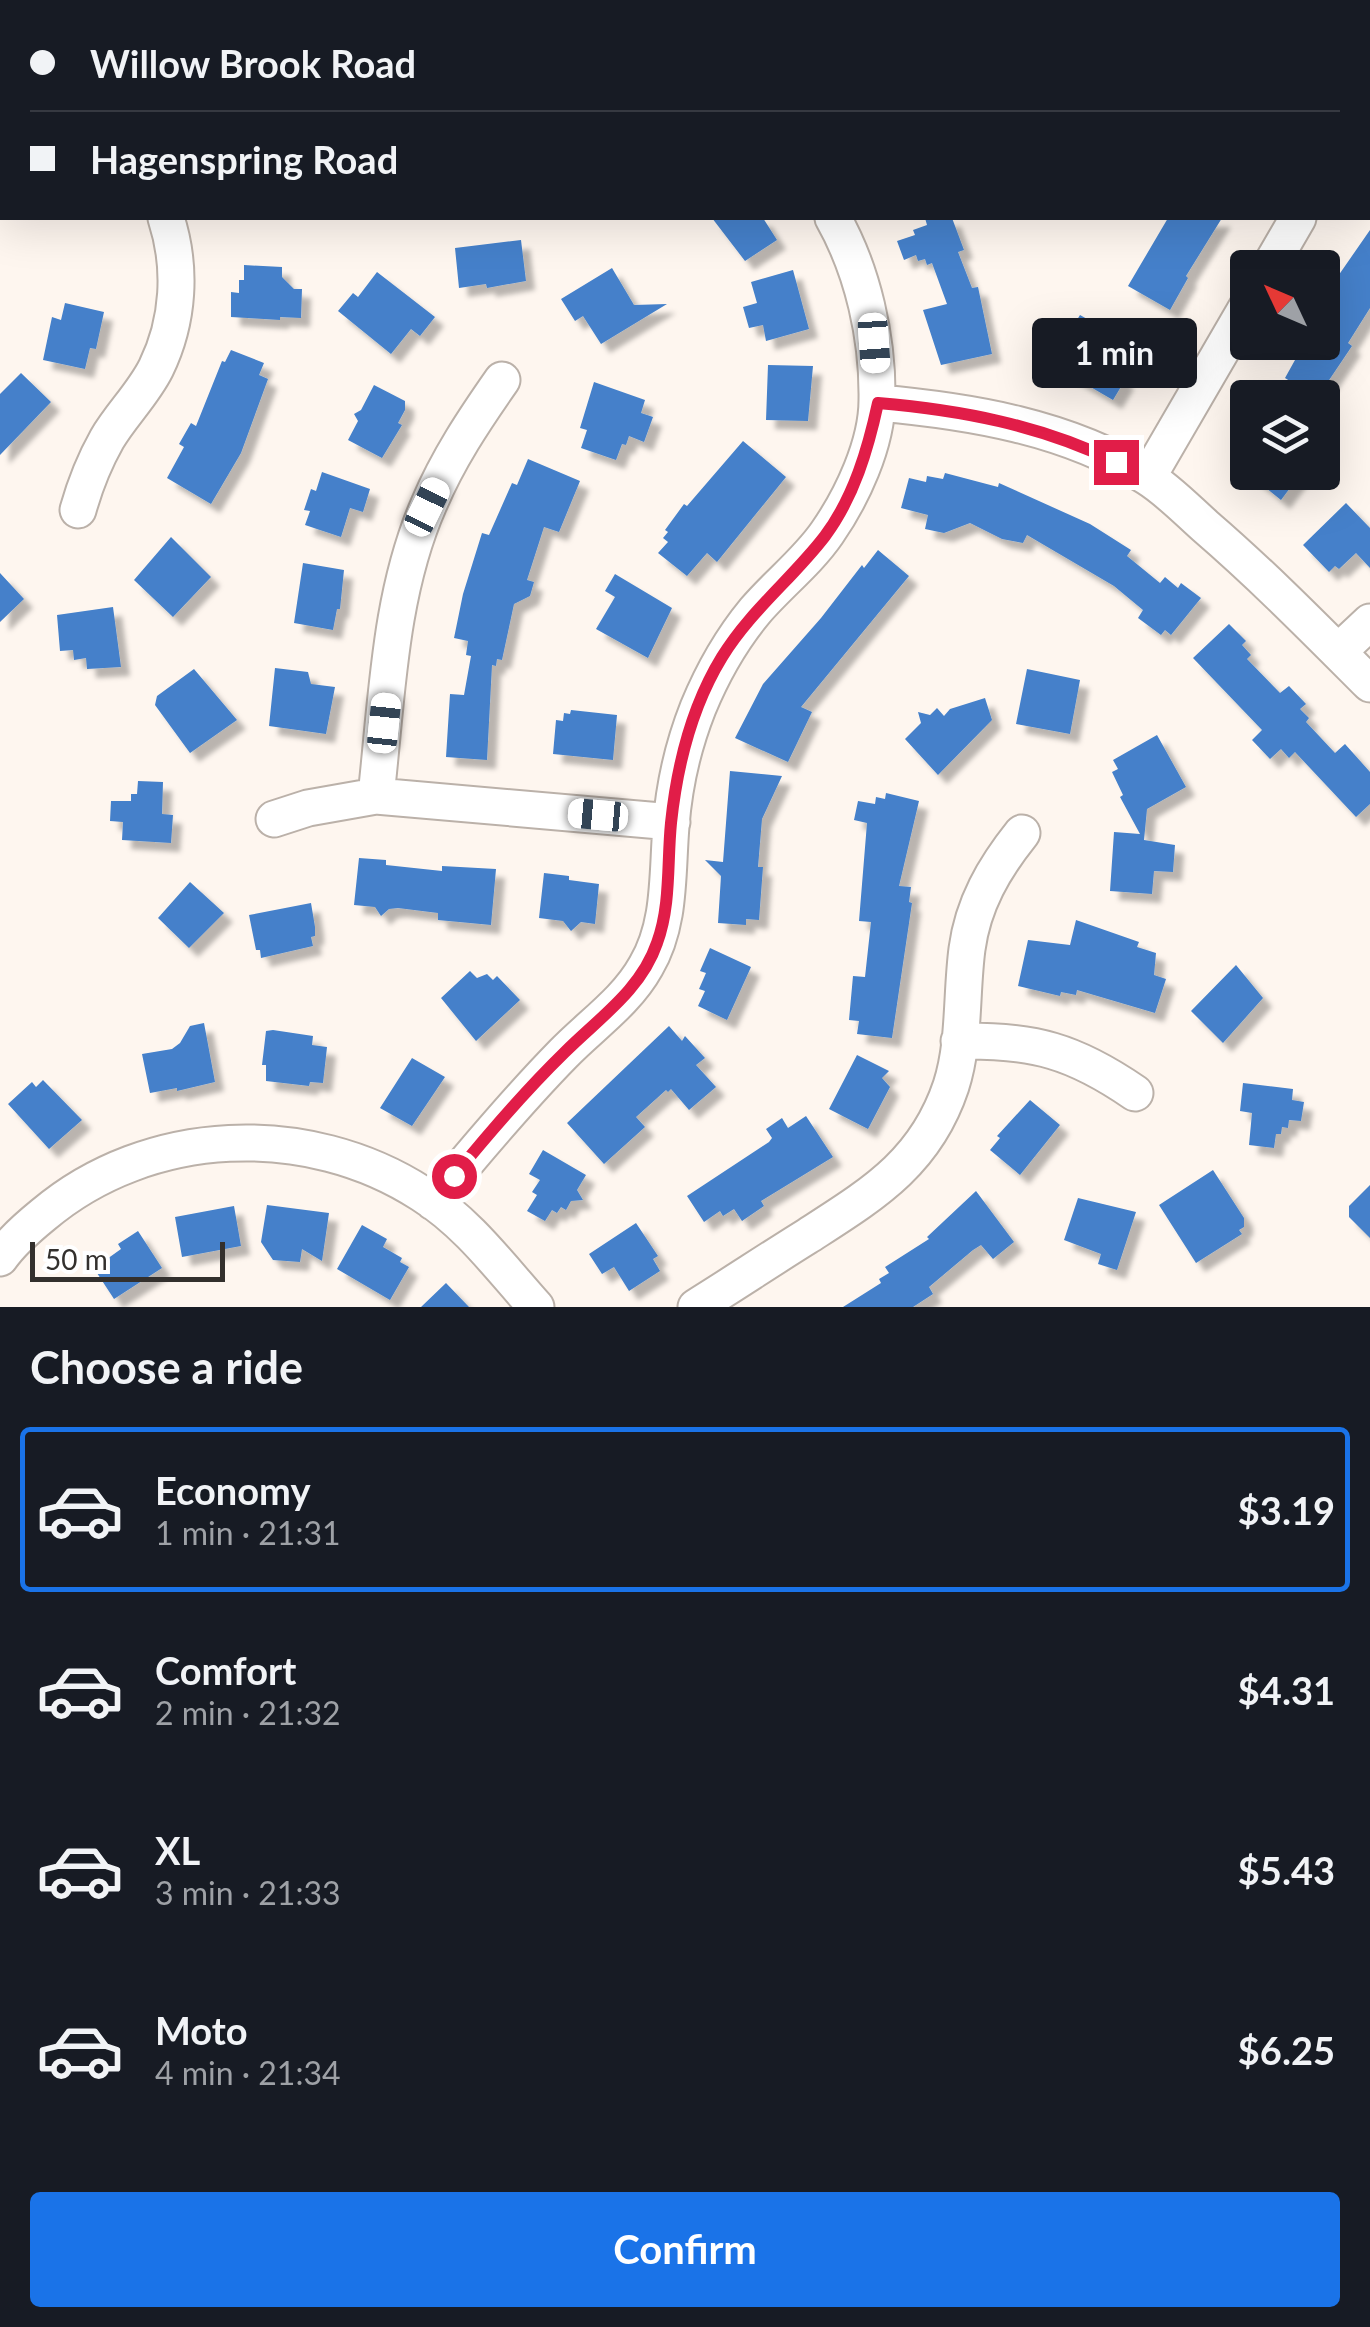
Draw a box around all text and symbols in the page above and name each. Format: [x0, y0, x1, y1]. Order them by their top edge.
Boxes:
text: Willow Brook Road [90, 40, 416, 86]
text: Hagenspring Road [90, 136, 398, 182]
north arrow [1230, 250, 1340, 360]
map controls [1230, 250, 1340, 490]
car [857, 312, 891, 374]
callout: 1 min [1034, 317, 1198, 387]
text: 1 min [1075, 333, 1154, 372]
button: layers [1230, 380, 1340, 490]
route end [1094, 440, 1139, 485]
car [400, 473, 454, 541]
car [366, 692, 402, 754]
car [567, 797, 629, 833]
route start [432, 1154, 477, 1199]
scale bar [30, 1237, 225, 1282]
text: 50 m [45, 1242, 108, 1276]
text: Choose a ride [30, 1340, 303, 1394]
icon: car [35, 1465, 125, 1555]
text: Economy [155, 1467, 310, 1513]
text: $3.19 [1238, 1487, 1335, 1533]
text: 1 min · 21:31 [155, 1513, 341, 1552]
icon: car [35, 1645, 125, 1735]
text: Comfort [155, 1647, 296, 1693]
text: $4.31 [1238, 1667, 1335, 1713]
text: 2 min · 21:32 [155, 1693, 341, 1732]
icon: car [35, 1825, 125, 1915]
text: XL [155, 1827, 200, 1873]
text: $5.43 [1238, 1847, 1335, 1893]
text: 3 min · 21:33 [155, 1873, 341, 1912]
icon: car [35, 2005, 125, 2095]
text: Moto [155, 2007, 248, 2053]
text: $6.25 [1238, 2027, 1335, 2073]
text: 4 min · 21:34 [155, 2053, 341, 2092]
button: Confirm [30, 2192, 1340, 2307]

